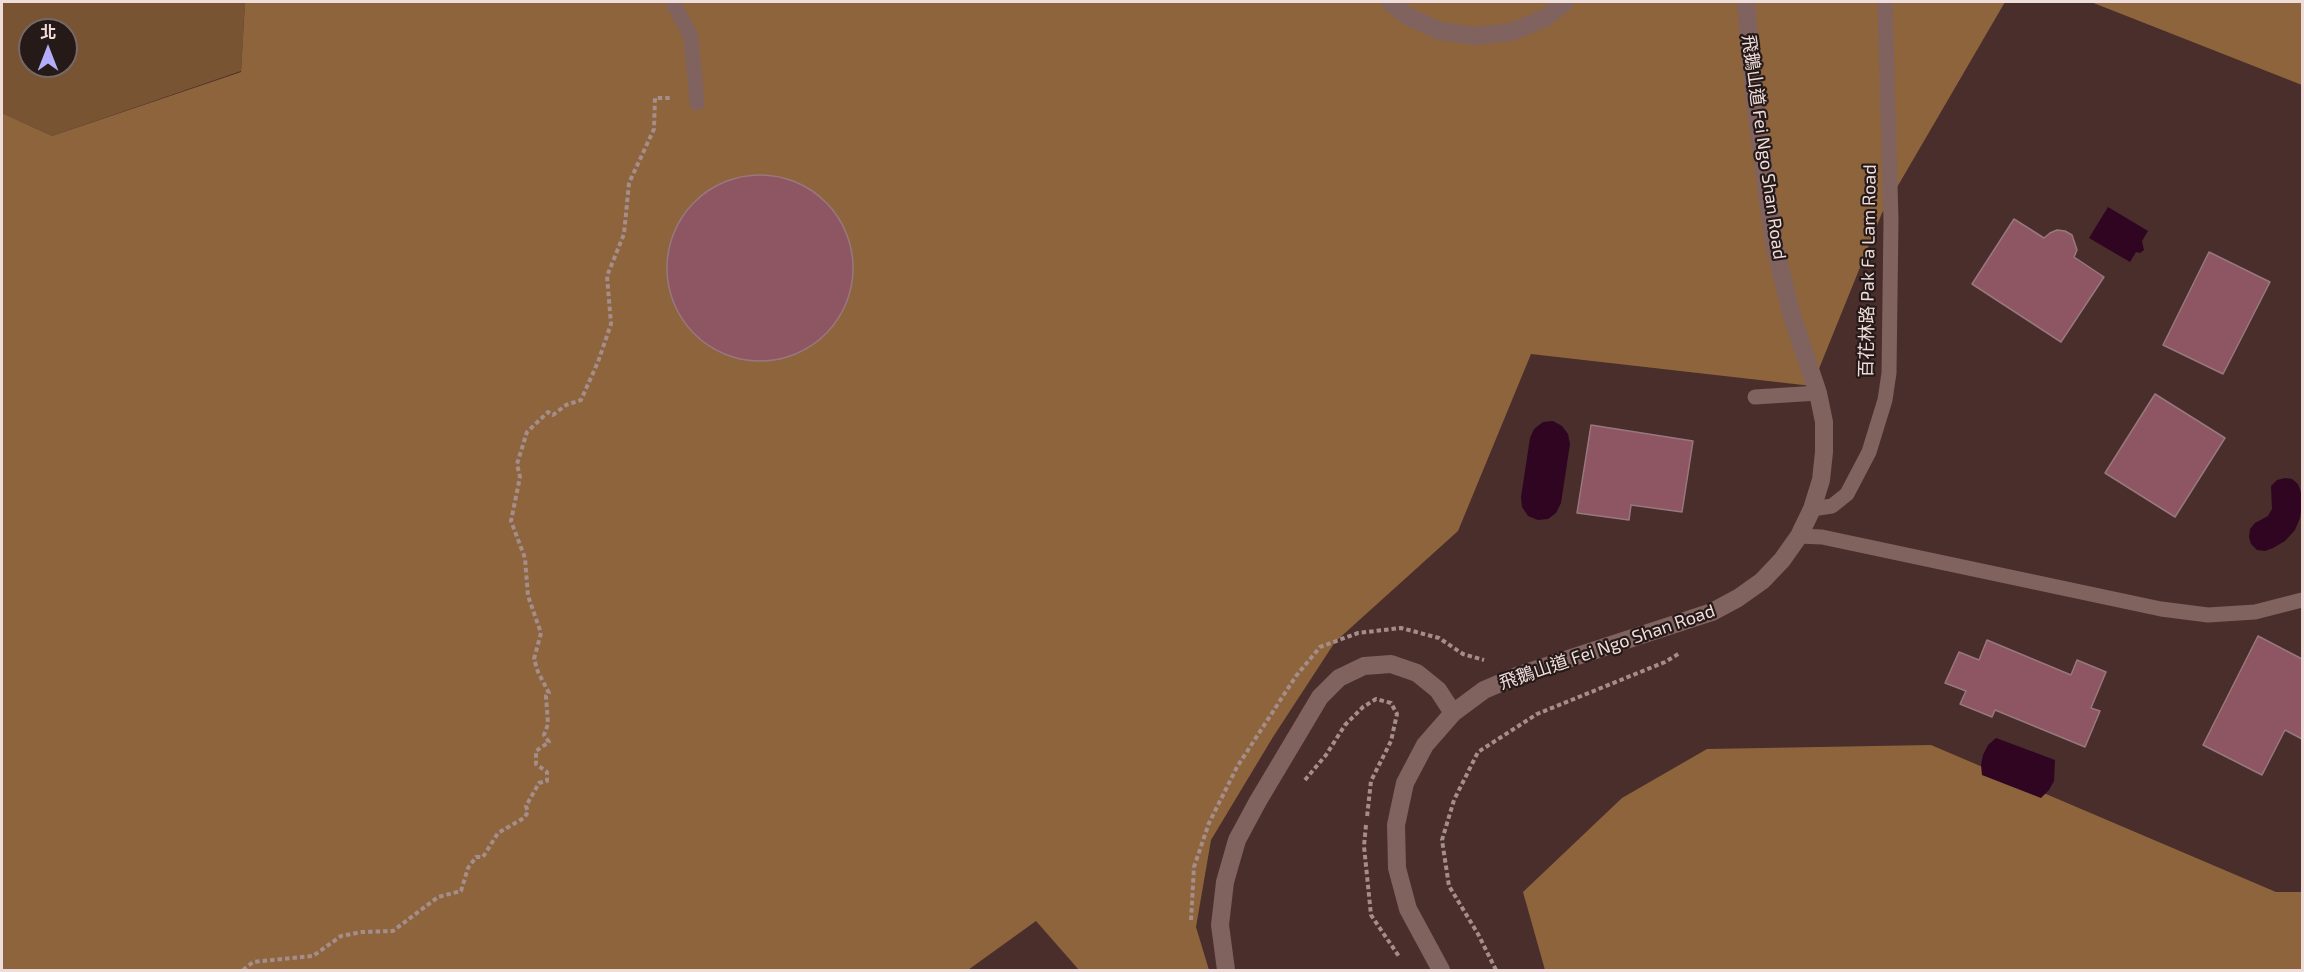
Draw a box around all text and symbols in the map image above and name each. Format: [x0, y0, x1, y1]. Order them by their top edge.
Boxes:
north arrow [18, 18, 78, 78]
text: 北 [40, 22, 56, 41]
street label: 飛鵝山道 Fei Ngo Shan Road [1738, 33, 1790, 261]
street label: 百花林路 Pak Fa Lam Road [1855, 164, 1881, 378]
street label: 飛鵝山道 Fei Ngo Shan Road [1496, 600, 1718, 694]

